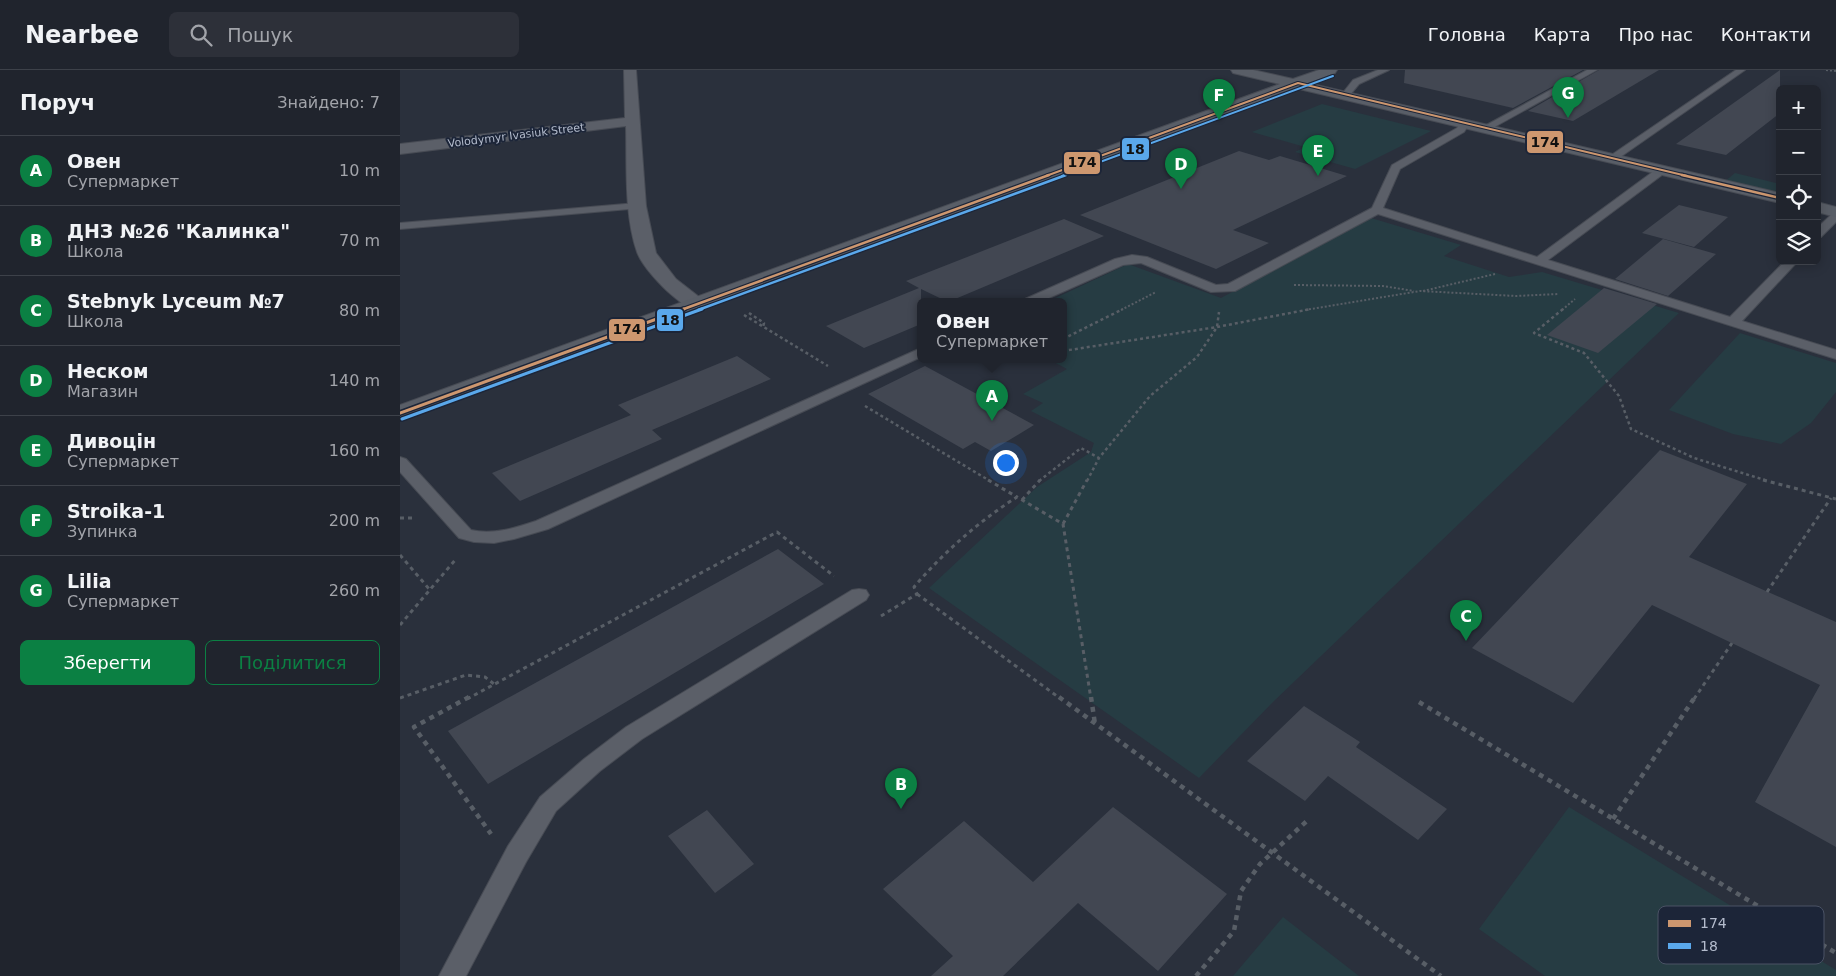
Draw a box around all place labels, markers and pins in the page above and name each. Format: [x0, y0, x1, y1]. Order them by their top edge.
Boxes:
pin: G [1552, 77, 1584, 118]
pin: F [1203, 79, 1235, 120]
pin: E [1302, 135, 1334, 176]
pin: D [1165, 148, 1197, 189]
pin: A [976, 380, 1008, 421]
pin: C [1450, 600, 1482, 641]
pin: B [885, 768, 917, 809]

